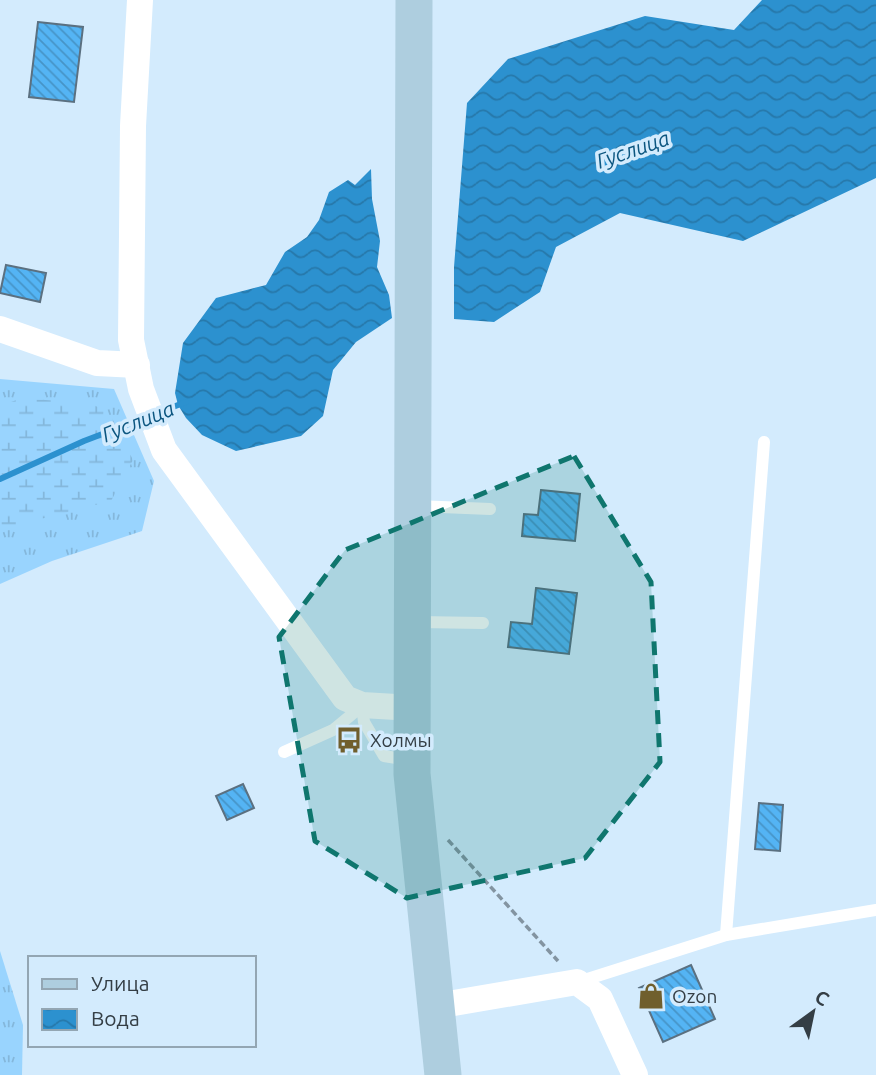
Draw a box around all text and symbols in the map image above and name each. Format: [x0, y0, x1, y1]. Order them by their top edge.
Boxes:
water label: Гуслица [593, 125, 672, 173]
water label: Гуслица [98, 396, 177, 446]
bus stop icon: Холмы [334, 725, 364, 755]
place label: Холмы [370, 729, 432, 751]
legend [28, 956, 256, 1047]
text: Улица [91, 971, 149, 995]
north arrow [778, 977, 848, 1047]
shop icon: Ozon [636, 981, 666, 1011]
place label: Ozon [672, 985, 717, 1007]
text: С [811, 985, 833, 1010]
text: Вода [91, 1006, 140, 1030]

